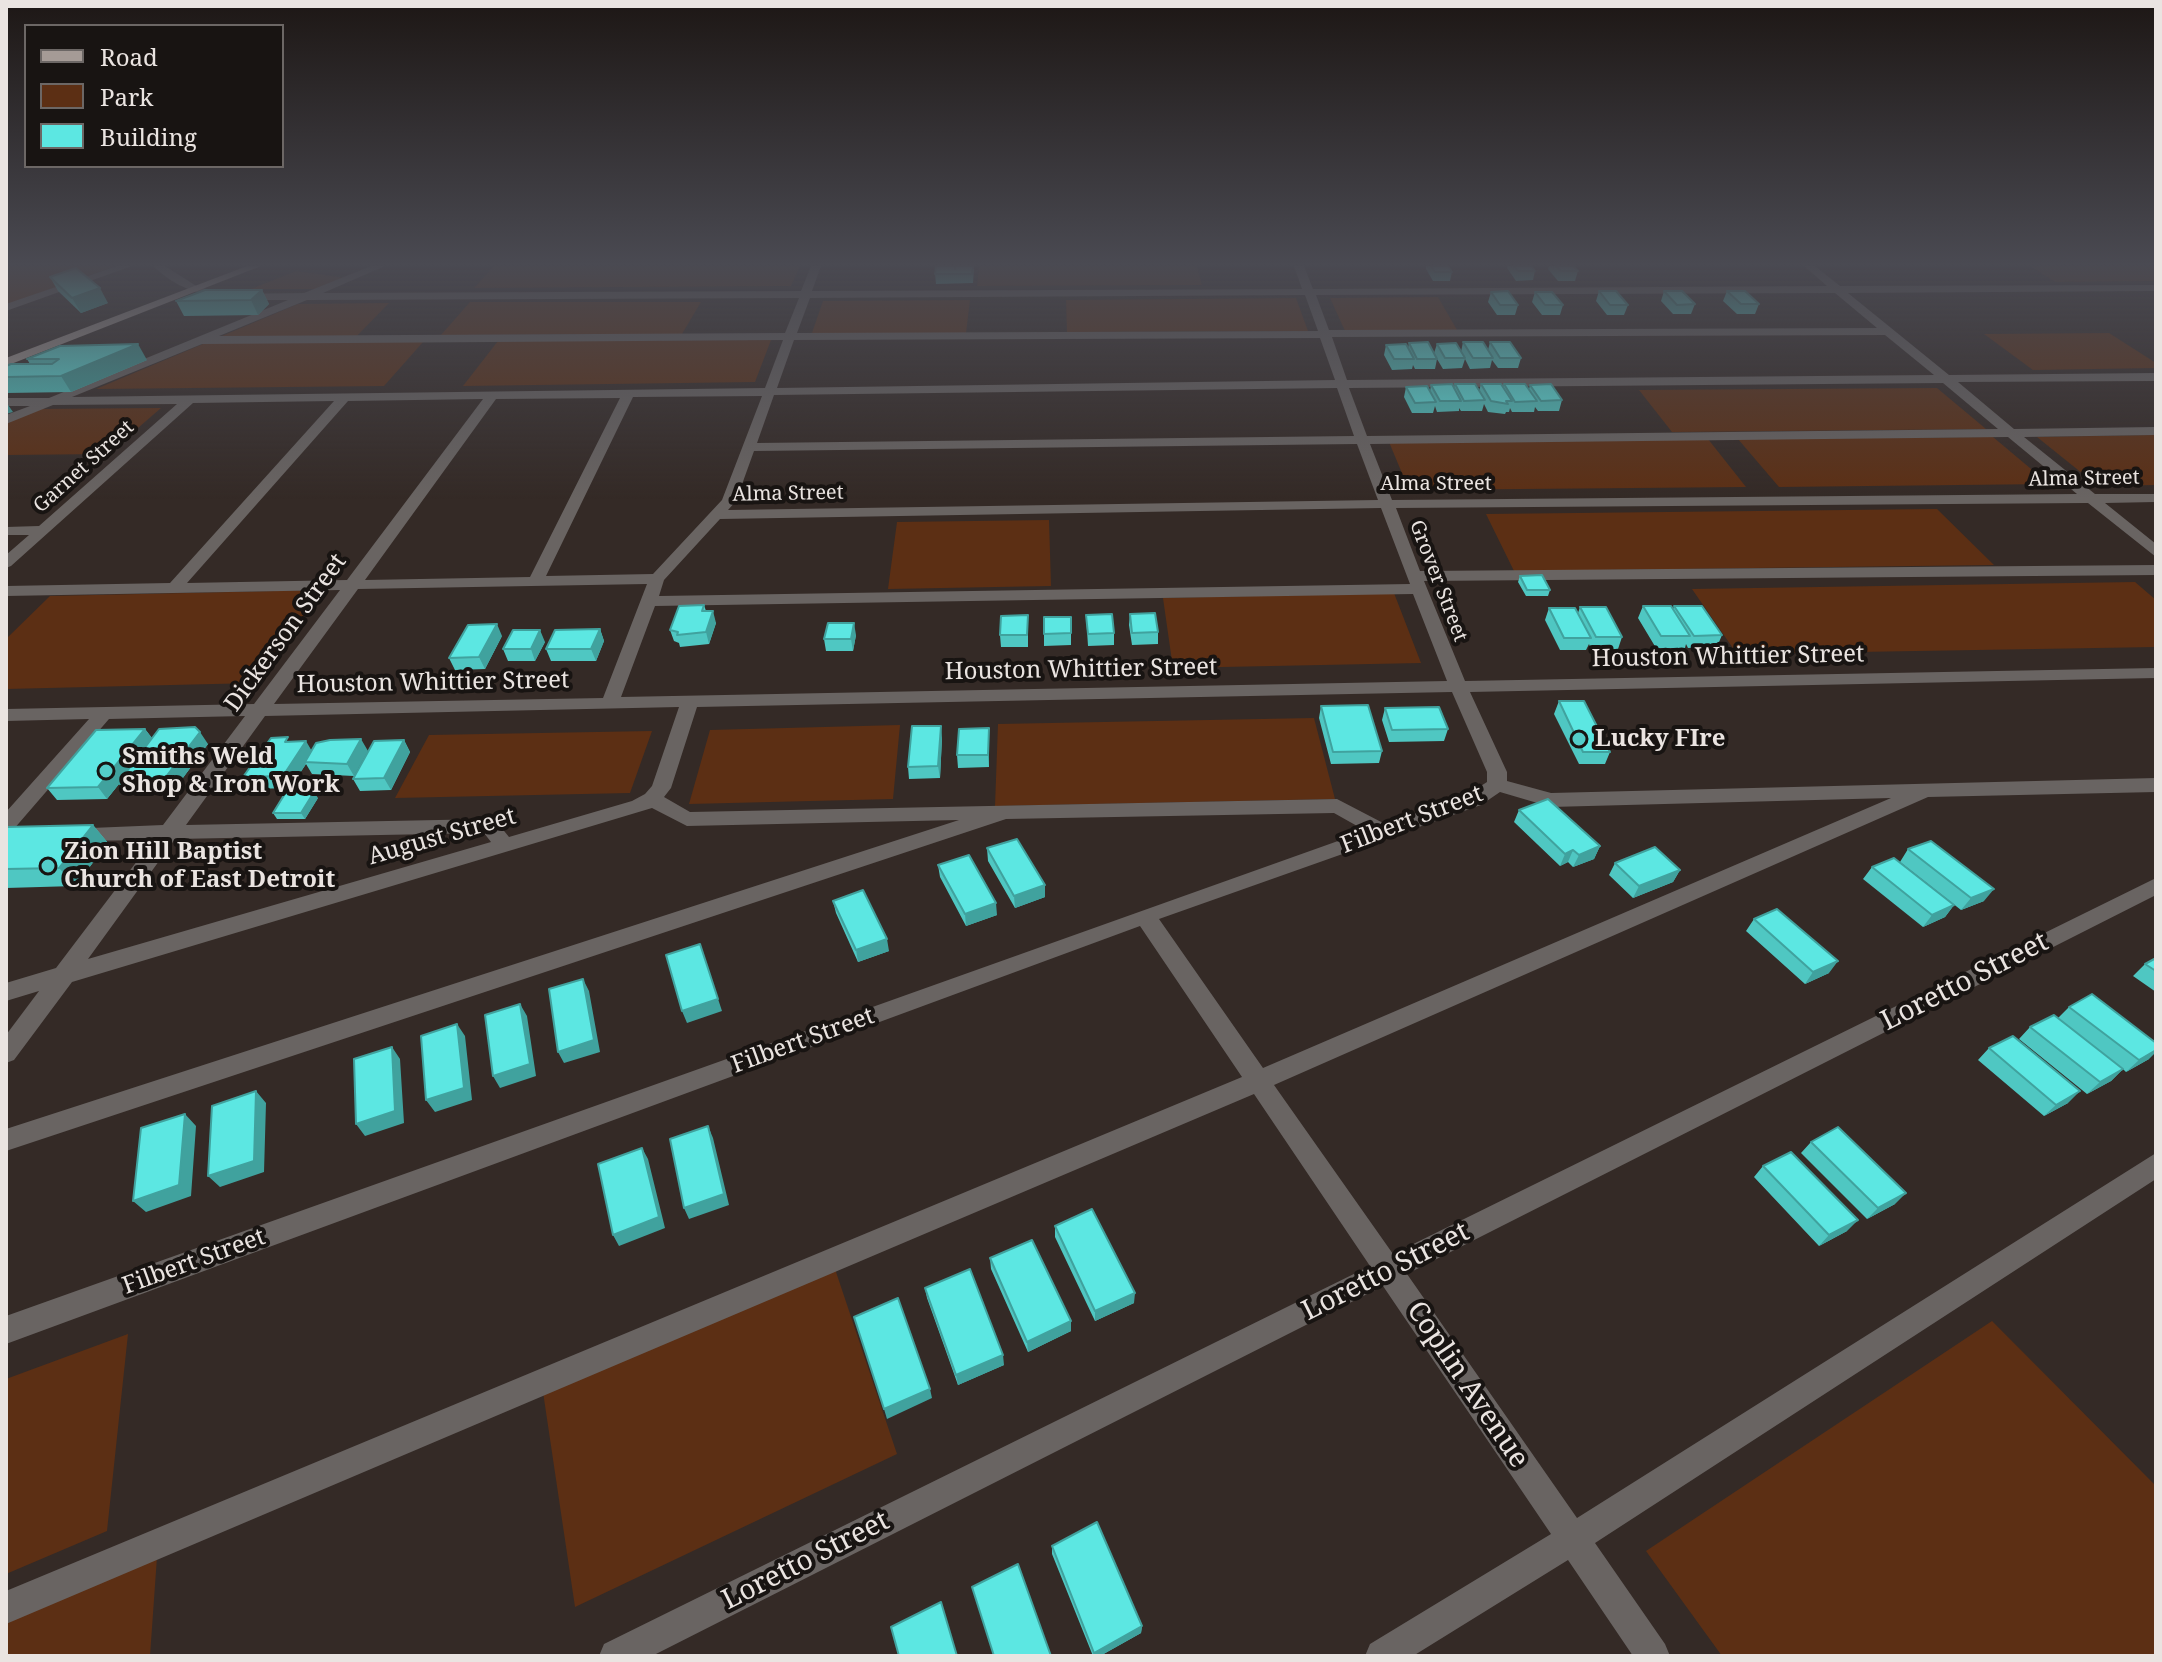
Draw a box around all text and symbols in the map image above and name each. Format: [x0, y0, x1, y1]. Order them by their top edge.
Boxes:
legend [24, 24, 284, 168]
text: Road [100, 40, 158, 73]
text: Park [100, 80, 153, 113]
text: Building [100, 120, 197, 153]
street label: Garnet Street [29, 416, 139, 518]
street label: Alma Street [2028, 466, 2140, 492]
street label: Alma Street [1380, 472, 1492, 496]
street label: Alma Street [732, 481, 844, 507]
street label: Grover Street [1404, 517, 1472, 645]
street label: Dickerson Street [219, 549, 353, 717]
street label: Houston Whittier Street [1591, 640, 1865, 674]
street label: Houston Whittier Street [944, 653, 1218, 687]
street label: Houston Whittier Street [296, 666, 570, 700]
place label: Lucky FIre [1595, 725, 1726, 753]
marker: Lucky FIre [1570, 730, 1588, 748]
place label: Smiths Weld Shop & Iron Work [122, 743, 340, 799]
marker: Smiths Weld Shop & Iron Work [97, 762, 115, 780]
street label: Filbert Street [1337, 780, 1487, 860]
street label: August Street [365, 802, 519, 872]
place label: Zion Hill Baptist Church of East Detroit [64, 838, 335, 894]
marker: Zion Hill Baptist Church of East Detroit [39, 857, 57, 875]
street label: Loretto Street [1876, 925, 2054, 1039]
street label: Filbert Street [728, 1002, 878, 1080]
street label: Loretto Street [1297, 1215, 1475, 1329]
street label: Filbert Street [119, 1223, 269, 1301]
street label: Coplin Avenue [1399, 1295, 1535, 1475]
street label: Loretto Street [717, 1504, 895, 1618]

